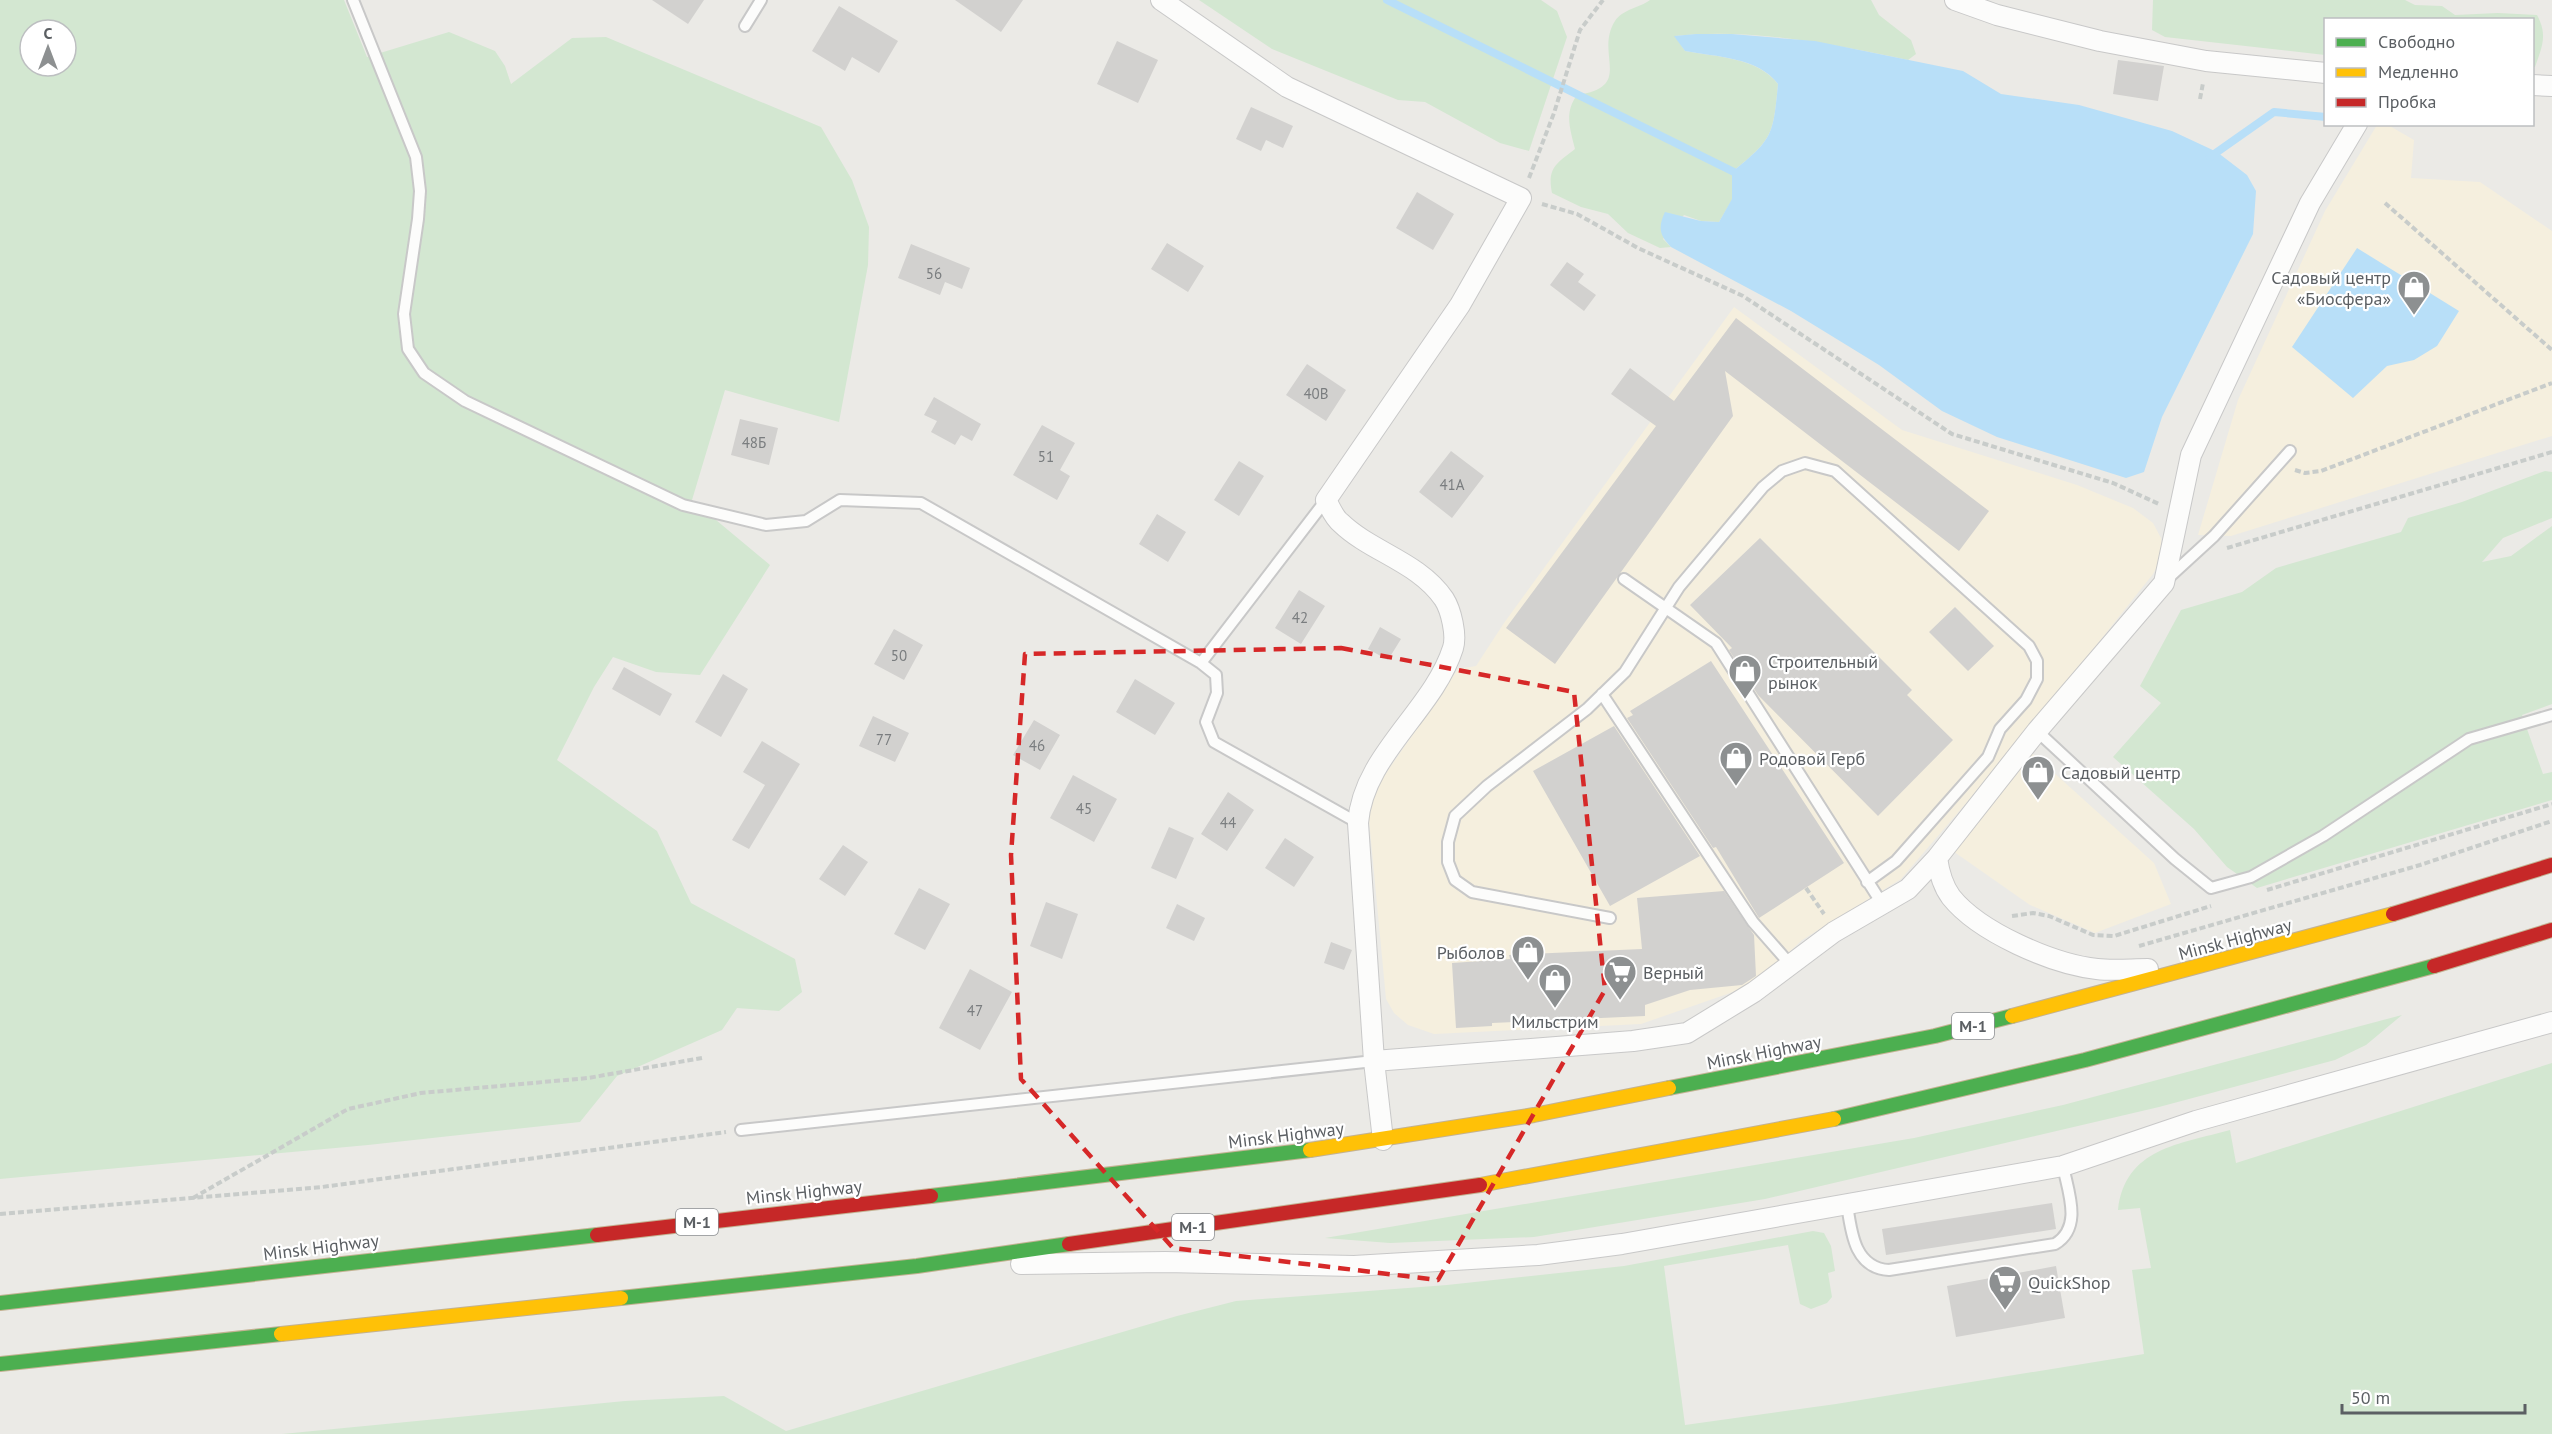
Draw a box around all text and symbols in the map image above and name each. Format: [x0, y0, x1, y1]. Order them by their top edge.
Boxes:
north arrow [18, 18, 78, 78]
legend [2324, 18, 2534, 126]
text: С [44, 23, 53, 43]
text: Свободно [2378, 30, 2455, 53]
text: Медленно [2378, 60, 2459, 83]
text: Пробка [2378, 90, 2436, 113]
house number: 56 [926, 264, 942, 283]
place label: Садовый центр «Биосфера» [2271, 266, 2391, 310]
shop icon: Садовый центр «Биосфера» [2396, 269, 2432, 316]
house number: 40В [1303, 384, 1329, 403]
house number: 48Б [742, 433, 766, 452]
house number: 51 [1038, 447, 1054, 466]
house number: 41А [1439, 475, 1465, 494]
house number: 42 [1292, 608, 1308, 627]
house number: 50 [891, 646, 907, 665]
place label: Строительный рынок [1768, 650, 1878, 694]
shop icon: Строительный рынок [1727, 653, 1763, 700]
house number: 77 [876, 730, 892, 749]
house number: 46 [1029, 736, 1045, 755]
shop icon: Родовой Герб [1718, 740, 1754, 787]
place label: Родовой Герб [1759, 747, 1865, 770]
shop icon: Садовый центр [2020, 754, 2056, 801]
place label: Садовый центр [2061, 761, 2181, 784]
house number: 45 [1076, 799, 1092, 818]
house number: 44 [1220, 813, 1236, 832]
street label: Minsk Highway [2176, 913, 2295, 965]
shop icon: Рыболов [1510, 934, 1546, 981]
place label: Рыболов [1437, 941, 1505, 964]
supermarket icon: Верный [1602, 954, 1638, 1001]
place label: Верный [1643, 961, 1704, 984]
shop icon: Мильстрим [1537, 962, 1573, 1009]
house number: 47 [967, 1001, 983, 1020]
place label: Мильстрим [1511, 1010, 1599, 1033]
road number: М-1 [1952, 1013, 1994, 1039]
street label: Minsk Highway [1705, 1029, 1824, 1074]
street label: Minsk Highway [1227, 1116, 1346, 1154]
street label: Minsk Highway [745, 1174, 864, 1210]
road number: М-1 [676, 1209, 718, 1235]
road number: М-1 [1172, 1214, 1214, 1240]
street label: Minsk Highway [262, 1228, 381, 1266]
supermarket icon: QuickShop [1987, 1264, 2023, 1311]
place label: QuickShop [2028, 1271, 2110, 1294]
scale bar [2342, 1377, 2525, 1415]
text: 50 m [2351, 1386, 2390, 1409]

